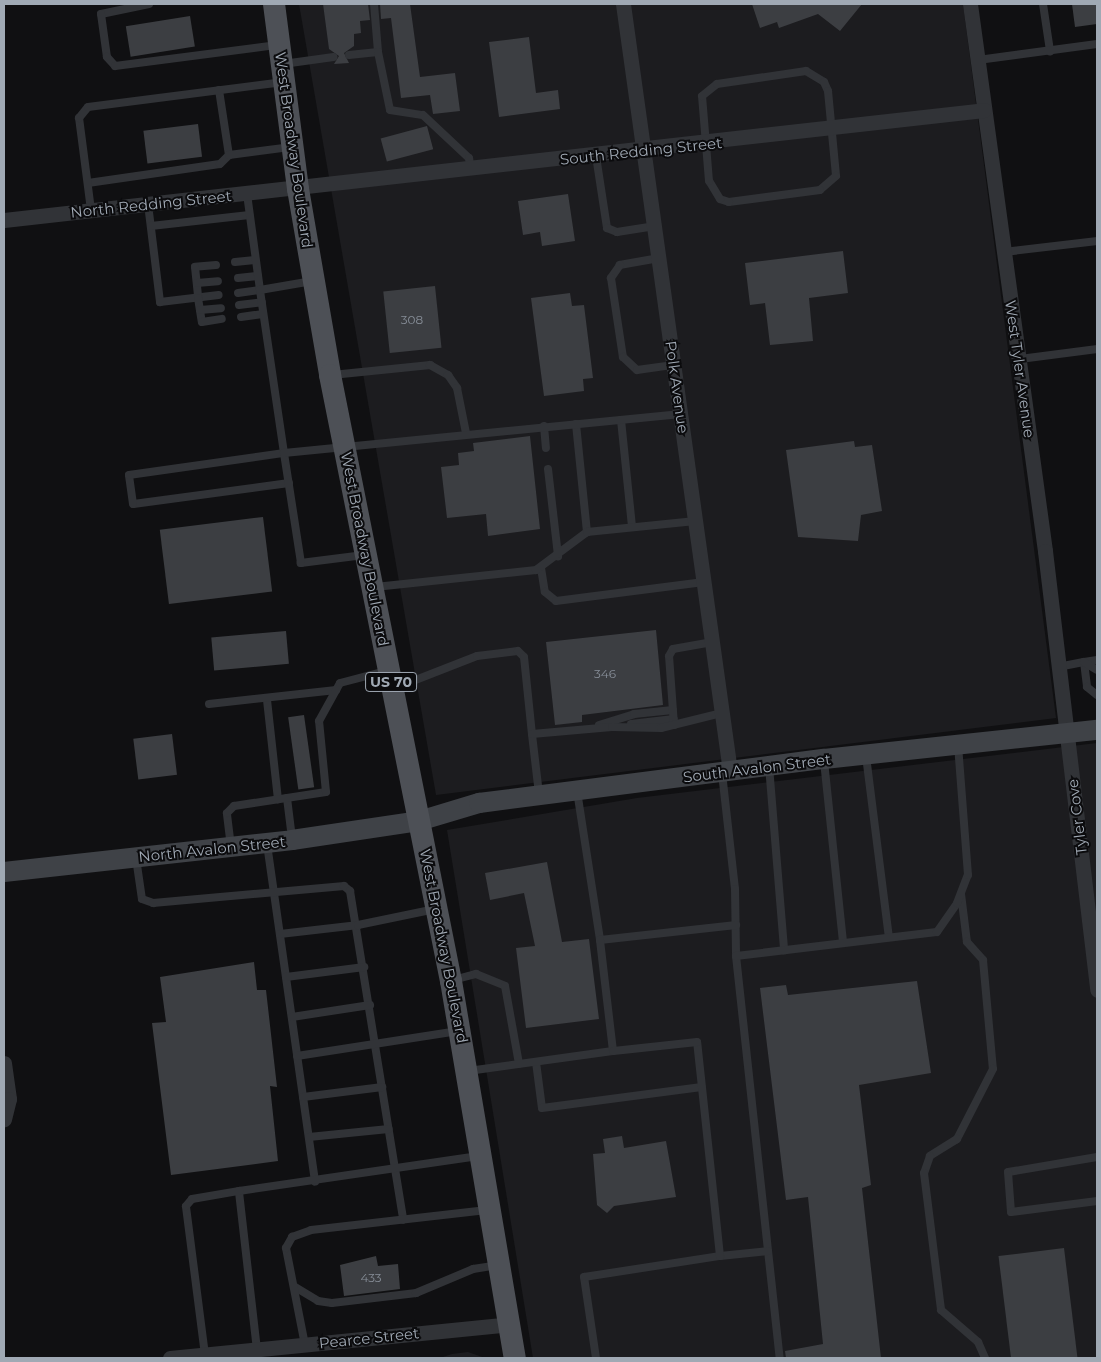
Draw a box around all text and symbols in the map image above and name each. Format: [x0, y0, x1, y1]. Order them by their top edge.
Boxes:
street label: West Broadway Boulevard [271, 51, 317, 249]
street label: South Redding Street [559, 134, 723, 168]
street label: North Redding Street [70, 187, 232, 221]
street label: West Tyler Avenue [1001, 299, 1039, 439]
house number: 308 [401, 313, 423, 327]
street label: Polk Avenue [662, 339, 692, 435]
street label: West Broadway Boulevard [337, 450, 393, 648]
house number: 346 [594, 667, 616, 681]
road number: US 70 [365, 670, 417, 694]
street label: South Avalon Street [682, 750, 832, 786]
street label: Tyler Cove [1063, 778, 1091, 856]
street label: North Avalon Street [138, 832, 286, 866]
street label: West Broadway Boulevard [416, 847, 472, 1045]
house number: 433 [360, 1271, 382, 1285]
street label: Pearce Street [318, 1324, 420, 1352]

